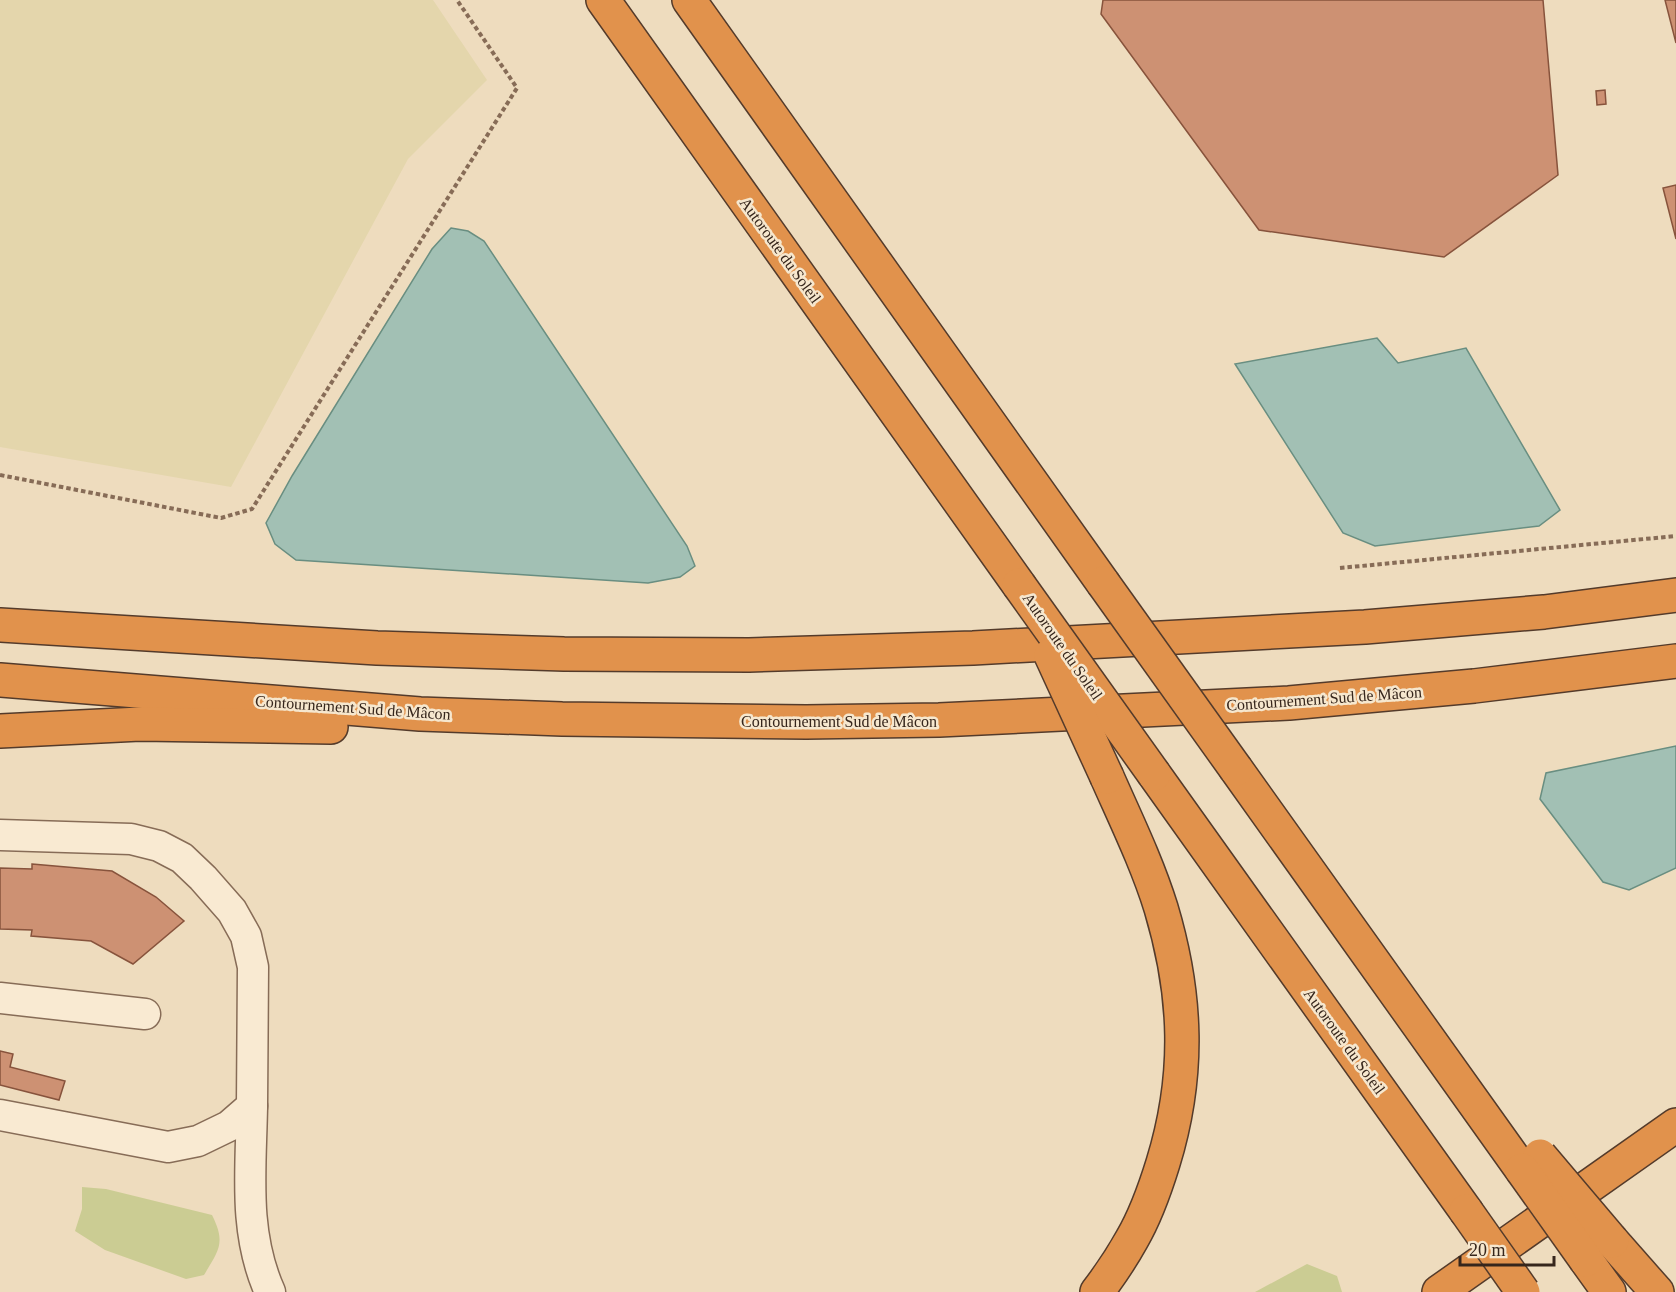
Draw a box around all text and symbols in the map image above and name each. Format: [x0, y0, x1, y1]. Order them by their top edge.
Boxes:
street label: Autoroute du Soleil [737, 194, 825, 307]
street label: Autoroute du Soleil [1019, 590, 1106, 703]
street label: Contournement Sud de Mâcon [1226, 683, 1422, 714]
street label: Contournement Sud de Mâcon [255, 692, 451, 723]
street label: Contournement Sud de Mâcon [741, 713, 937, 730]
street label: Autoroute du Soleil [1301, 985, 1389, 1098]
scale bar [1460, 1229, 1554, 1267]
text: 20 m [1469, 1240, 1506, 1260]

